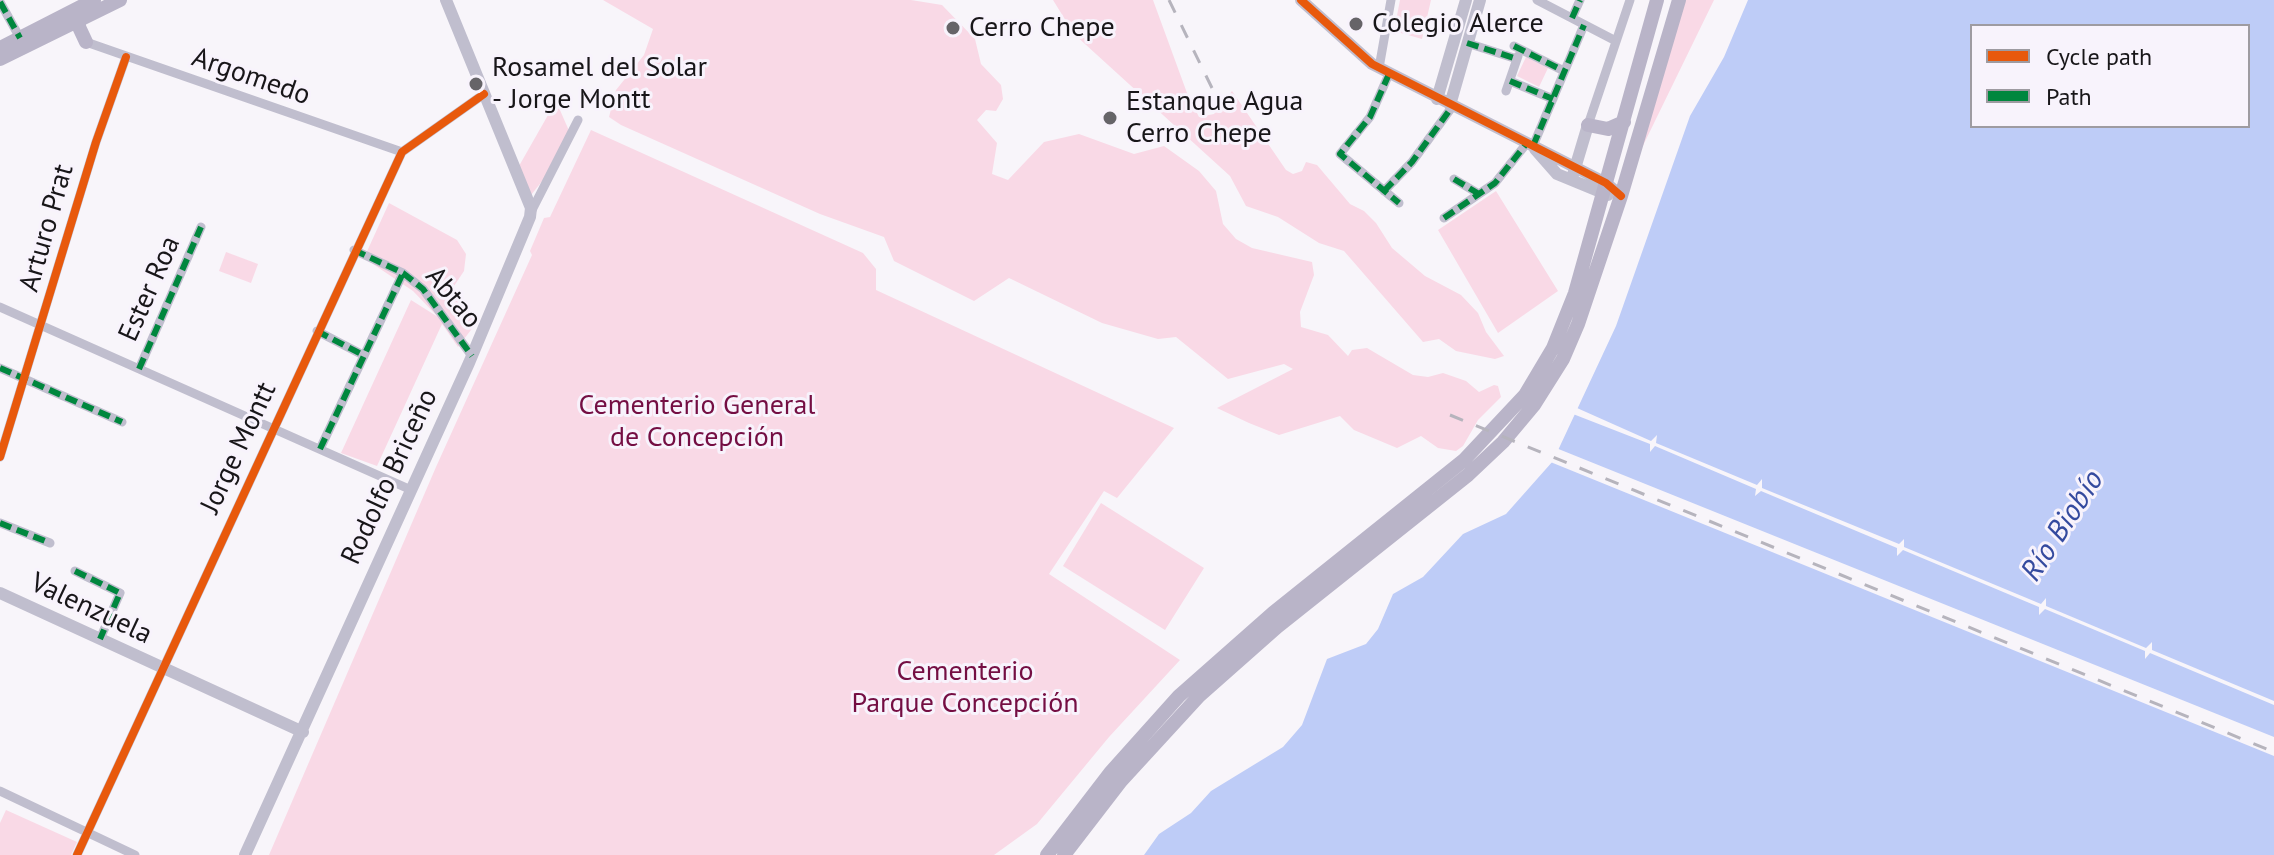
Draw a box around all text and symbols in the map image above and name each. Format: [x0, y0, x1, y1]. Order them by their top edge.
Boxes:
place label: Colegio Alerce [1372, 7, 1544, 41]
place label: Cerro Chepe [969, 11, 1115, 45]
marker: Colegio Alerce [1347, 15, 1365, 33]
marker: Cerro Chepe [944, 19, 962, 37]
legend [1970, 24, 2250, 128]
street label: Argomedo [187, 41, 315, 113]
text: Cycle path [2046, 41, 2152, 72]
place label: Rosamel del Solar - Jorge Montt [492, 51, 707, 117]
marker: Rosamel del Solar - Jorge Montt [467, 75, 485, 93]
text: Path [2046, 81, 2092, 112]
place label: Estanque Agua Cerro Chepe [1126, 85, 1303, 151]
marker: Estanque Agua Cerro Chepe [1101, 109, 1119, 127]
street label: Arturo Prat [13, 160, 81, 296]
street label: Ester Roa [112, 231, 188, 347]
street label: Abtao [418, 260, 488, 336]
street label: Jorge Montt [194, 377, 284, 519]
street label: Rodolfo Briceño [335, 384, 445, 570]
park label: Cementerio General de Concepción [579, 389, 815, 455]
water label: Río Biobío [2014, 464, 2112, 588]
street label: Valenzuela [25, 566, 157, 652]
park label: Cementerio Parque Concepción [851, 655, 1079, 721]

